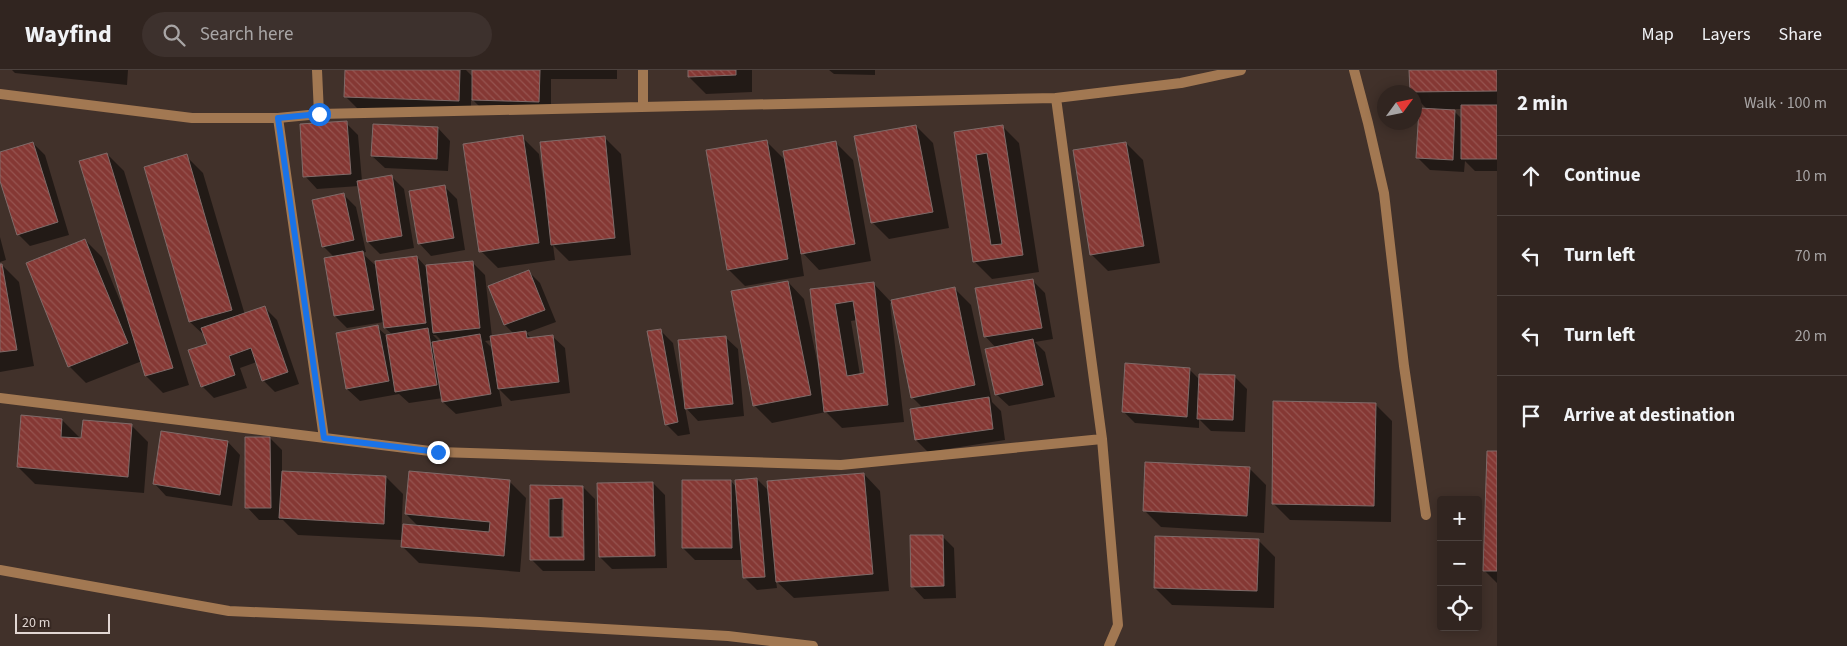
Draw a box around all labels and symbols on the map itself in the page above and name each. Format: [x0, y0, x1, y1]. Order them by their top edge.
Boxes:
north arrow [1377, 85, 1422, 130]
route start [308, 103, 331, 126]
route end [427, 441, 450, 464]
scale bar [15, 611, 110, 634]

